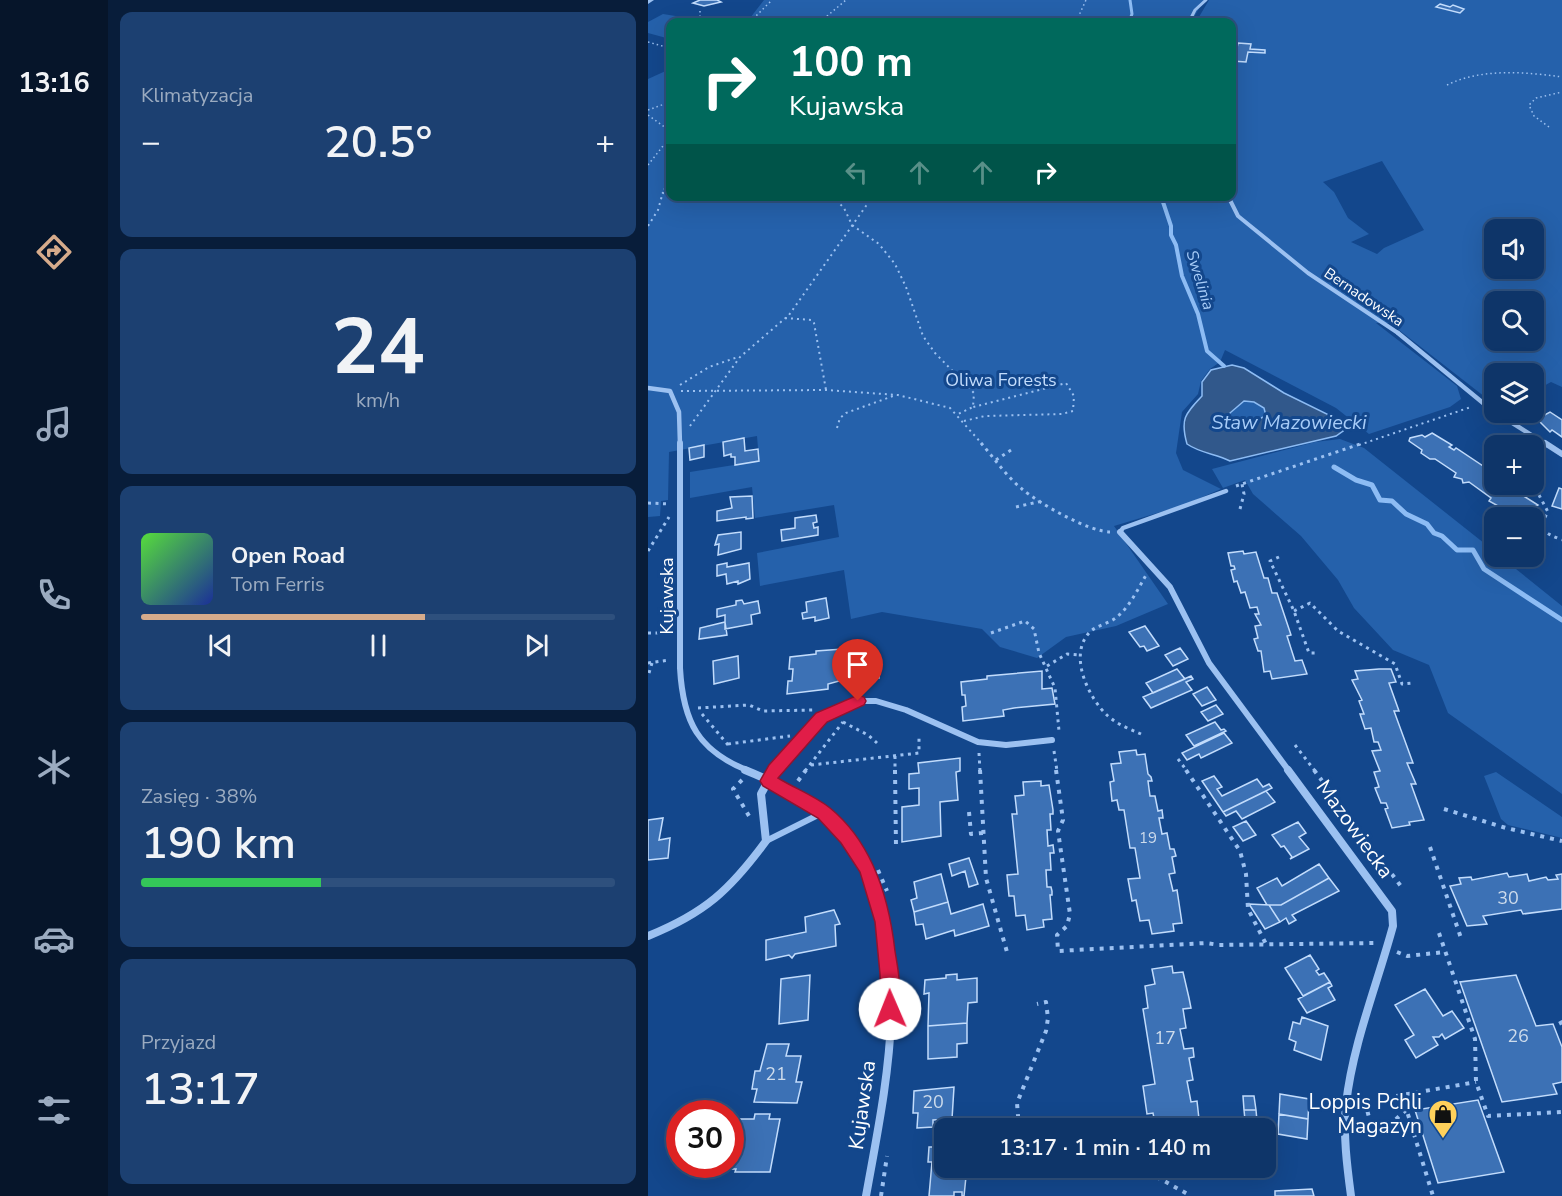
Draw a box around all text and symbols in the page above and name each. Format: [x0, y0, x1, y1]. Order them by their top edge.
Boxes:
text: 100 m [789, 34, 913, 91]
icon: right [690, 42, 768, 120]
text: 13:16 [18, 65, 90, 102]
text: Klimatyzacja [141, 82, 253, 109]
text: Kujawska [789, 88, 904, 125]
text: 20.5° [324, 112, 432, 173]
text: − [141, 120, 161, 165]
text: + [595, 120, 615, 165]
icon: left [840, 156, 873, 189]
icon: ahead [903, 156, 936, 189]
icon: ahead [966, 156, 999, 189]
icon: right [1029, 156, 1062, 189]
map controls [1484, 219, 1544, 567]
button: sound [1484, 219, 1544, 279]
icon: directions [33, 231, 75, 273]
water label: Swelinia [1181, 247, 1219, 313]
street label: Bernadowska [1320, 263, 1408, 331]
button: search [1484, 291, 1544, 351]
text: 24 [331, 294, 425, 401]
button: layers [1484, 363, 1544, 423]
park label: Oliwa Forests [945, 368, 1057, 392]
text: km/h [356, 387, 400, 414]
icon: music [33, 403, 75, 445]
water label: Staw Mazowiecki [1211, 409, 1367, 436]
button: + [1484, 435, 1544, 495]
button: − [1484, 507, 1544, 567]
text: Open Road [231, 541, 345, 571]
street label: Kujawska [655, 558, 679, 634]
text: Tom Ferris [231, 571, 325, 598]
icon: phone [33, 574, 75, 616]
icon: previous [204, 629, 237, 662]
icon: pause [362, 629, 395, 662]
icon: next [520, 629, 553, 662]
pin [832, 639, 883, 701]
icon: arrive [841, 648, 874, 681]
icon: climate [33, 746, 75, 788]
street label: Mazowiecka [1310, 774, 1400, 884]
text: Zasięg · 38% [141, 783, 257, 810]
text: 190 km [141, 813, 296, 874]
house number: 19 [1139, 828, 1157, 848]
house number: 30 [1497, 886, 1519, 910]
icon: car [33, 918, 75, 960]
position arrow [858, 977, 922, 1041]
house number: 26 [1507, 1024, 1529, 1048]
house number: 17 [1154, 1026, 1176, 1050]
text: Przyjazd [141, 1029, 216, 1056]
text: 13:17 [141, 1059, 260, 1120]
street label: Kujawska [842, 1059, 882, 1151]
house number: 21 [765, 1062, 787, 1086]
place label: Loppis Pchli Magazyn [1309, 1088, 1422, 1140]
icon: filters [33, 1089, 75, 1131]
house number: 20 [922, 1090, 944, 1114]
shop icon: Loppis Pchli Magazyn [1427, 1098, 1459, 1140]
speed limit sign: 30 [666, 1100, 744, 1178]
text: 13:17 · 1 min · 140 m [999, 1133, 1211, 1163]

